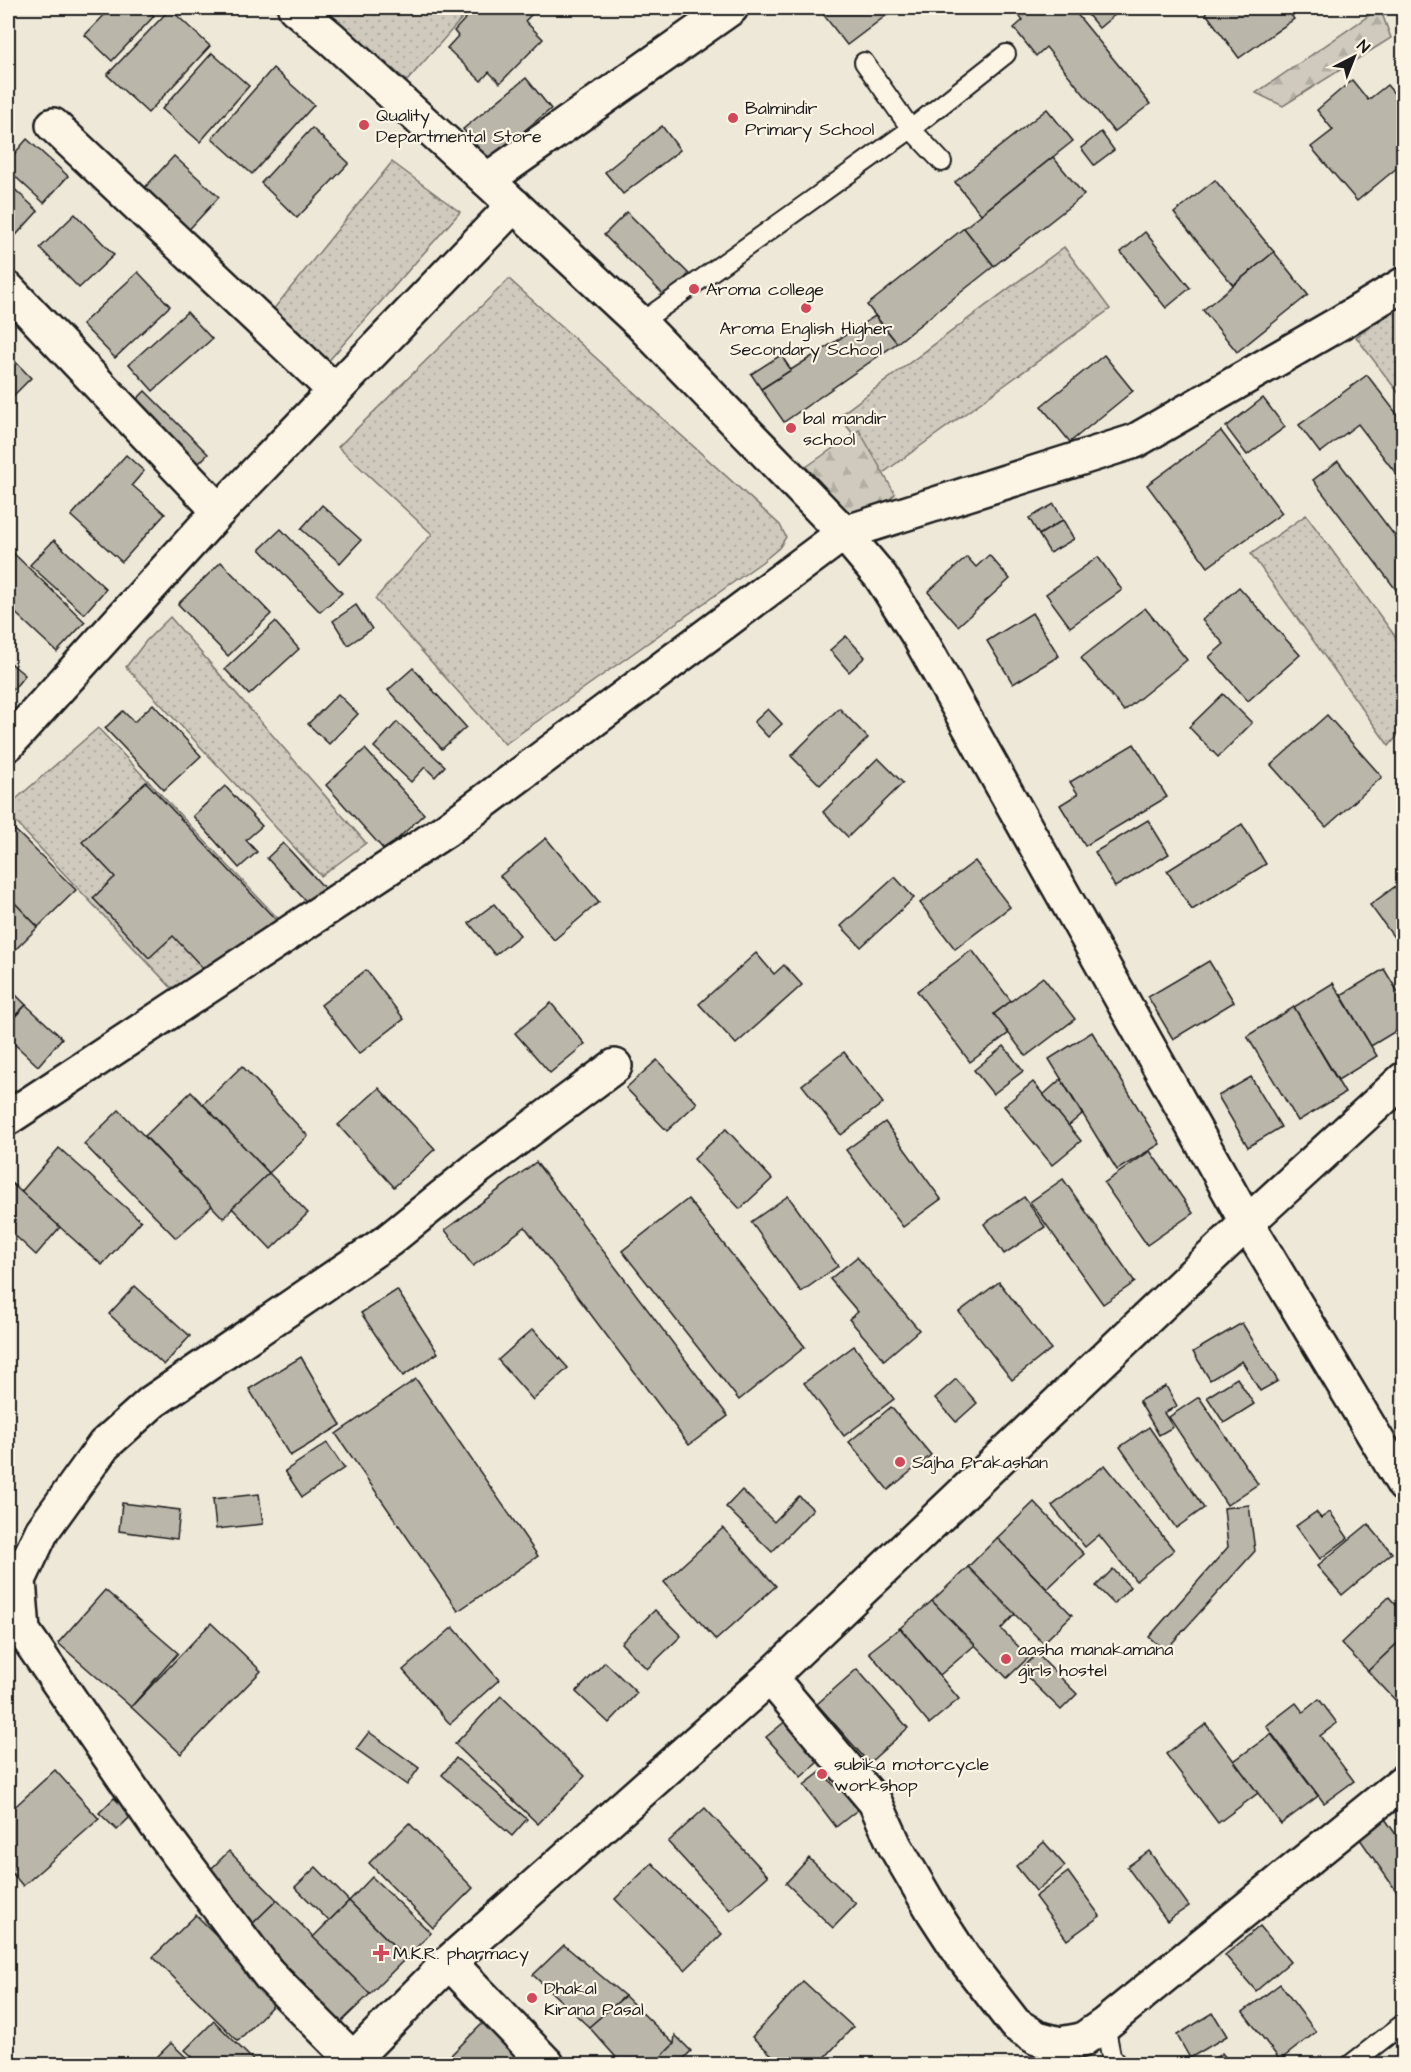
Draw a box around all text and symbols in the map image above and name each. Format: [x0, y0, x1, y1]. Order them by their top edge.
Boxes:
north arrow [1324, 27, 1384, 87]
text: N [1352, 35, 1374, 58]
place label: Balmindir Primary School [745, 96, 874, 143]
place label: Quality Departmental Store [376, 103, 542, 149]
marker: Balmindir Primary School [726, 111, 740, 125]
marker: Quality Departmental Store [357, 118, 371, 132]
place label: Aroma college [706, 277, 824, 303]
marker: Aroma college [687, 282, 701, 296]
marker: Aroma English Higher Secondary School [799, 301, 813, 315]
place label: Aroma English Higher Secondary School [719, 316, 893, 363]
place label: bal mandir school [803, 406, 886, 452]
marker: bal mandir school [784, 421, 798, 435]
place label: Sajha Prakashan [912, 1450, 1048, 1475]
marker: Sajha Prakashan [893, 1455, 907, 1469]
place label: aasha manakamana girls hostel [1018, 1637, 1174, 1684]
marker: aasha manakamana girls hostel [999, 1652, 1013, 1666]
place label: subika motorcycle workshop [834, 1752, 989, 1798]
marker: subika motorcycle workshop [815, 1767, 829, 1781]
place label: M.K.R. pharmacy [393, 1941, 529, 1967]
marker: M.K.R. pharmacy [374, 1946, 388, 1960]
place label: Dhakal Kirana Pasal [544, 1976, 644, 2022]
marker: Dhakal Kirana Pasal [525, 1991, 539, 2005]

